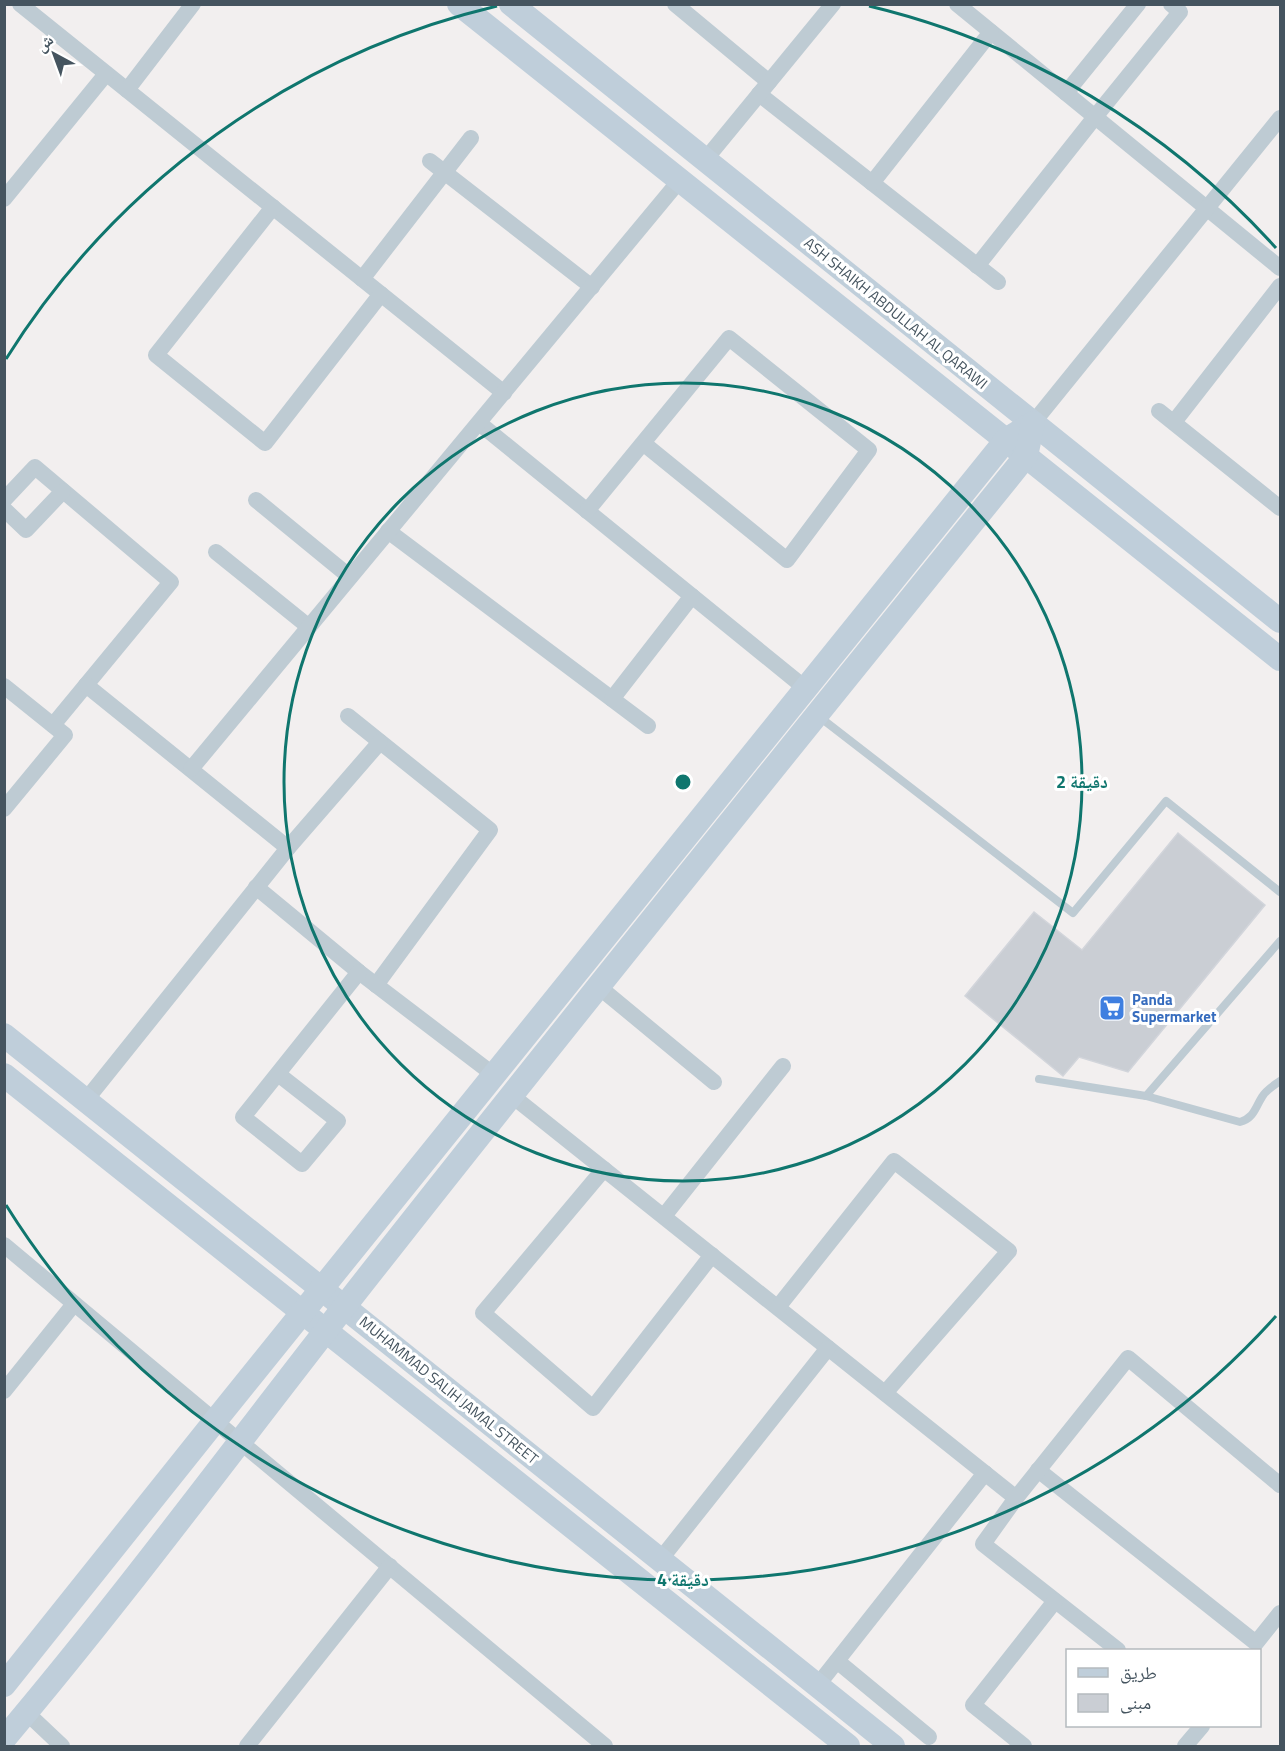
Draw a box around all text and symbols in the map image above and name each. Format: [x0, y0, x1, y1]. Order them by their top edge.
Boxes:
north arrow [24, 24, 84, 84]
text: ش [30, 28, 58, 57]
street label: ASH SHAIKH ABDULLAH AL QARAWI [799, 232, 993, 394]
text: 2 دقيقة [1056, 768, 1108, 795]
centre of rings [673, 772, 693, 792]
place label: Panda Supermarket [1132, 988, 1217, 1028]
supermarket icon: Panda Supermarket [1097, 993, 1127, 1023]
street label: MUHAMMAD SALIH JAMAL STREET [354, 1310, 544, 1470]
text: 4 دقيقة [657, 1566, 709, 1593]
legend [1066, 1649, 1261, 1727]
text: طريق [1120, 1659, 1157, 1686]
text: مبنى [1120, 1689, 1151, 1716]

